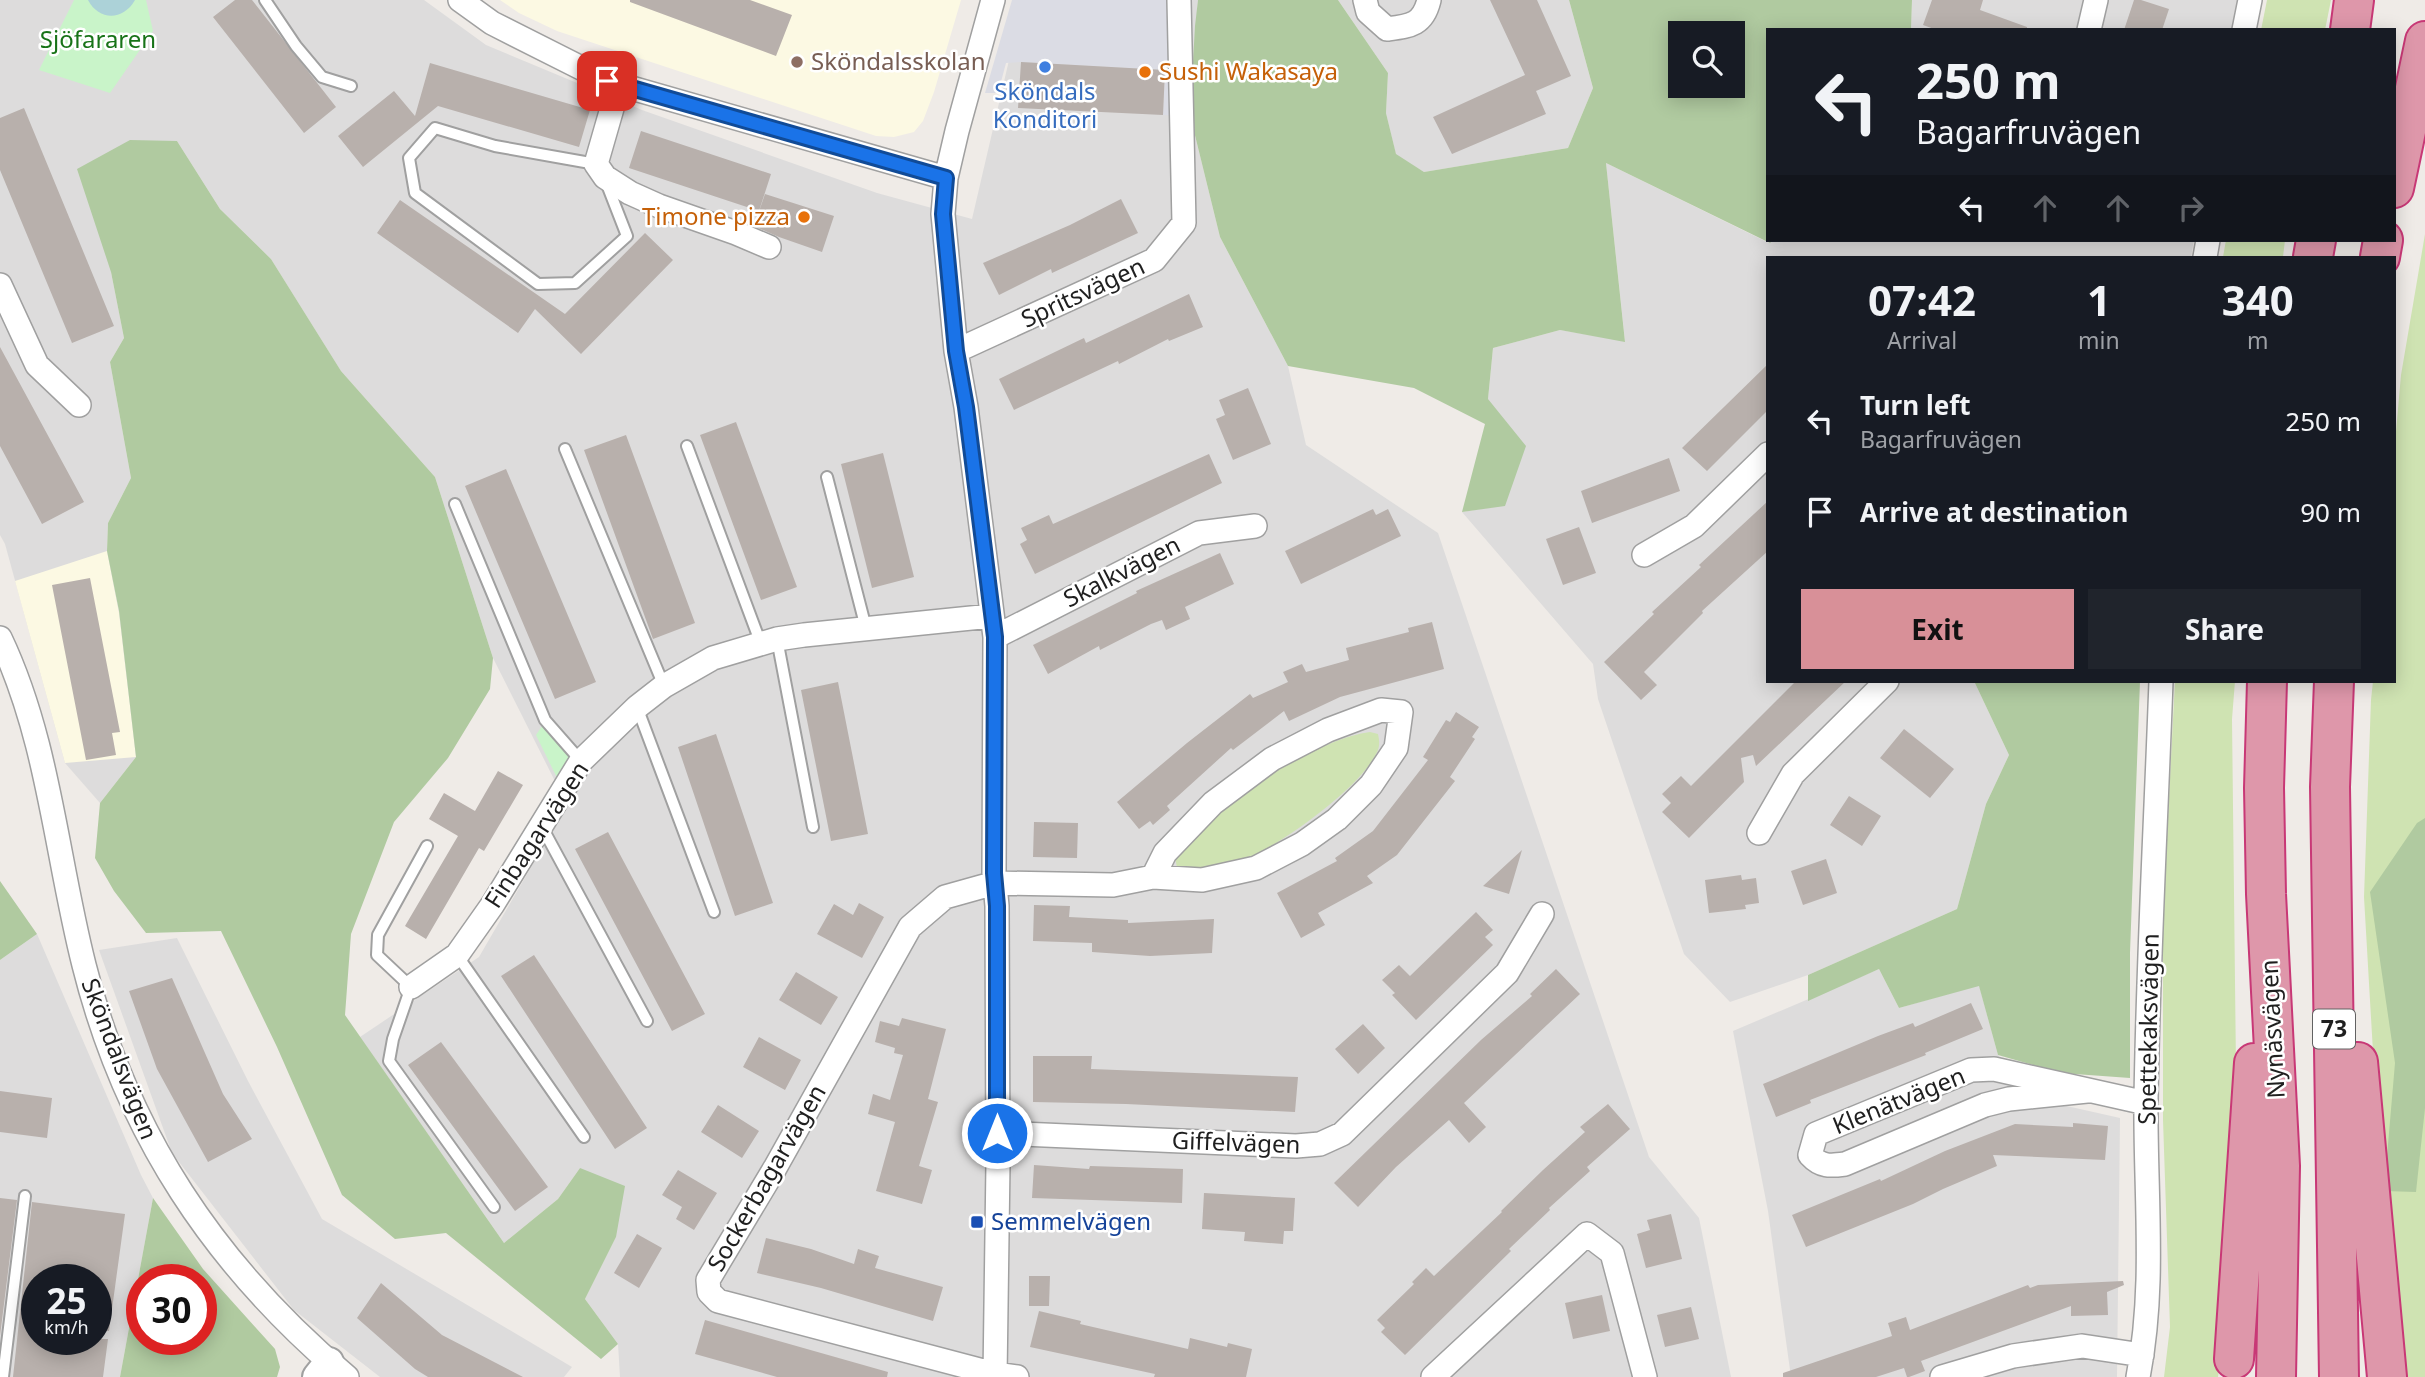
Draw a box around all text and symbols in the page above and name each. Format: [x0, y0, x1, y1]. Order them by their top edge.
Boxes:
map controls [1668, 21, 1745, 98]
button: search [1668, 21, 1745, 98]
park label: Sjöfararen [40, 22, 156, 55]
place label: Sköndalsskolan [811, 44, 986, 77]
text: 250 m [1916, 47, 2061, 113]
pin [577, 51, 637, 111]
marker: Sköndalsskolan [789, 54, 805, 70]
place label: Sushi Wakasaya [1159, 54, 1338, 87]
icon: left [1801, 56, 1892, 147]
marker: Sköndals Konditori [1037, 59, 1053, 75]
icon: arrive [588, 62, 626, 100]
marker: Sushi Wakasaya [1137, 64, 1153, 80]
place label: Sköndals Konditori [993, 74, 1097, 135]
text: Bagarfruvägen [1916, 110, 2141, 153]
icon: left [1953, 189, 1991, 227]
icon: ahead [2026, 189, 2064, 227]
icon: ahead [2099, 189, 2137, 227]
icon: right [2172, 189, 2210, 227]
place label: Timone pizza [642, 199, 790, 232]
marker: Timone pizza [796, 209, 812, 225]
street label: Spritsvägen [1015, 249, 1150, 335]
text: 07:42 [1868, 271, 1976, 328]
text: 1 [2087, 271, 2111, 328]
text: 340 [2222, 271, 2294, 328]
text: Arrival [1887, 324, 1957, 356]
text: min [2078, 324, 2120, 356]
text: m [2247, 324, 2269, 356]
text: Turn left [1860, 387, 1971, 423]
icon: left [1801, 402, 1839, 440]
text: 250 m [2285, 403, 2361, 439]
text: Bagarfruvägen [1860, 423, 2022, 455]
icon: arrive [1801, 493, 1839, 531]
text: Arrive at destination [1860, 494, 2129, 530]
text: 90 m [2300, 494, 2361, 530]
street label: Skalkvägen [1057, 527, 1186, 614]
button: Exit [1801, 589, 2074, 669]
button: Share [2088, 589, 2361, 669]
street label: Finbagarvägen [476, 754, 595, 914]
street label: Spettekaksvägen [2129, 933, 2166, 1125]
street label: Nynäsvägen [2251, 959, 2292, 1099]
street label: Sköndalsvägen [75, 973, 166, 1144]
road number: 73 [2313, 1010, 2355, 1048]
street label: Klenätvägen [1827, 1058, 1970, 1141]
street label: Sockerbagarvägen [699, 1078, 833, 1277]
position arrow [960, 1096, 1034, 1170]
street label: Giffelvägen [1171, 1123, 1301, 1160]
place label: Semmelvägen [991, 1204, 1151, 1237]
marker: Semmelvägen [969, 1214, 985, 1230]
speed limit sign: 30 [126, 1264, 217, 1355]
text: 25 [46, 1277, 87, 1324]
text: km/h [44, 1315, 89, 1339]

